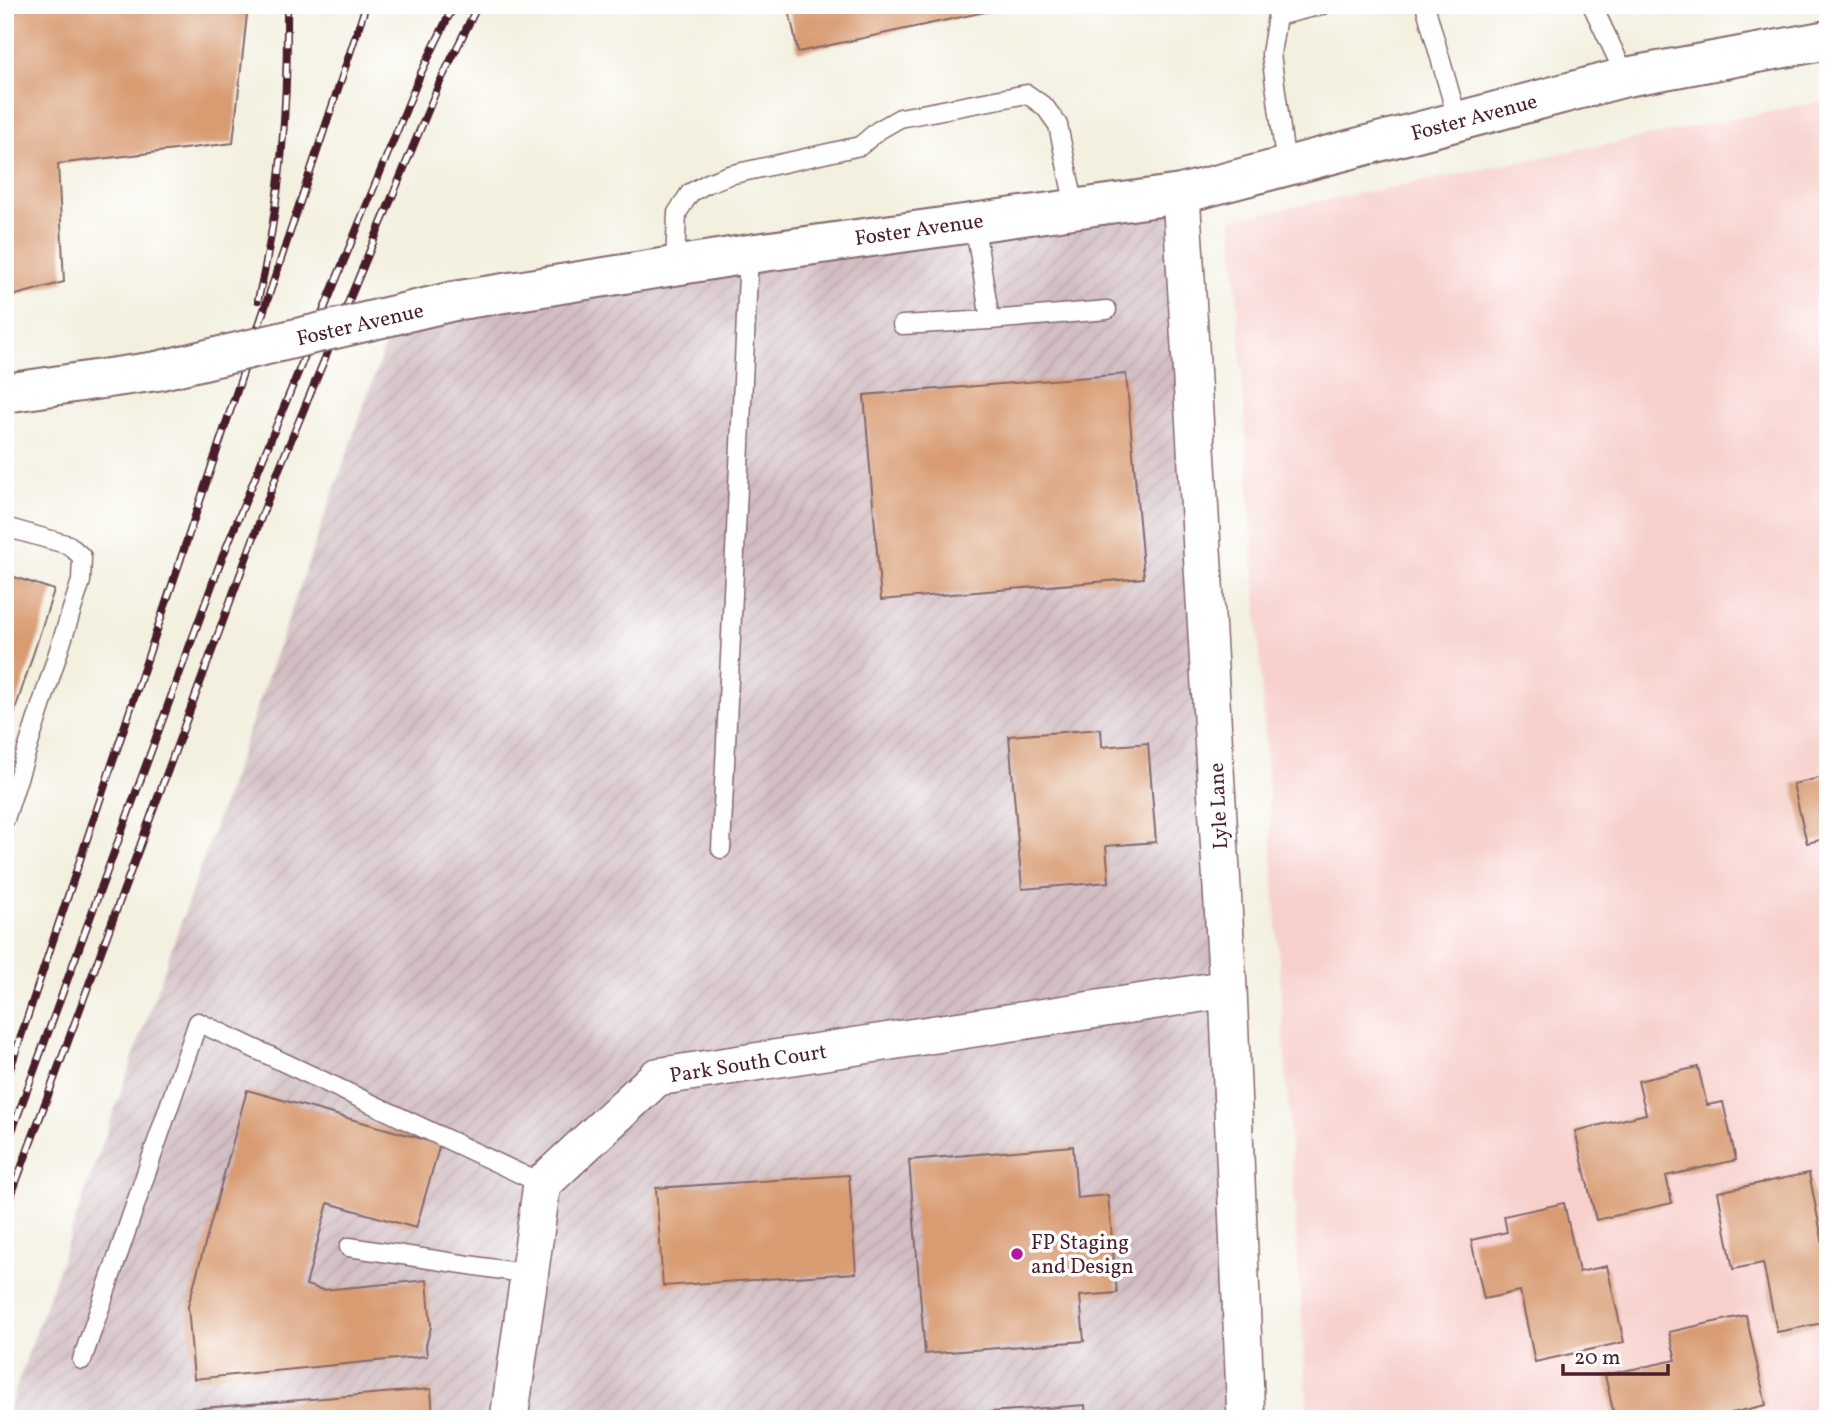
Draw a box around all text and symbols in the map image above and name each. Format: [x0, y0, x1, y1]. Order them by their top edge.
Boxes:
street label: Foster Avenue [1408, 88, 1541, 149]
street label: Foster Avenue [853, 207, 985, 254]
street label: Foster Avenue [294, 297, 427, 354]
street label: Lyle Lane [1203, 762, 1236, 850]
street label: Park South Court [668, 1038, 829, 1091]
place label: FP Staging and Design [1031, 1229, 1134, 1282]
marker: FP Staging and Design [1009, 1246, 1025, 1262]
scale bar [1563, 1333, 1668, 1377]
text: 20 m [1574, 1344, 1620, 1373]

